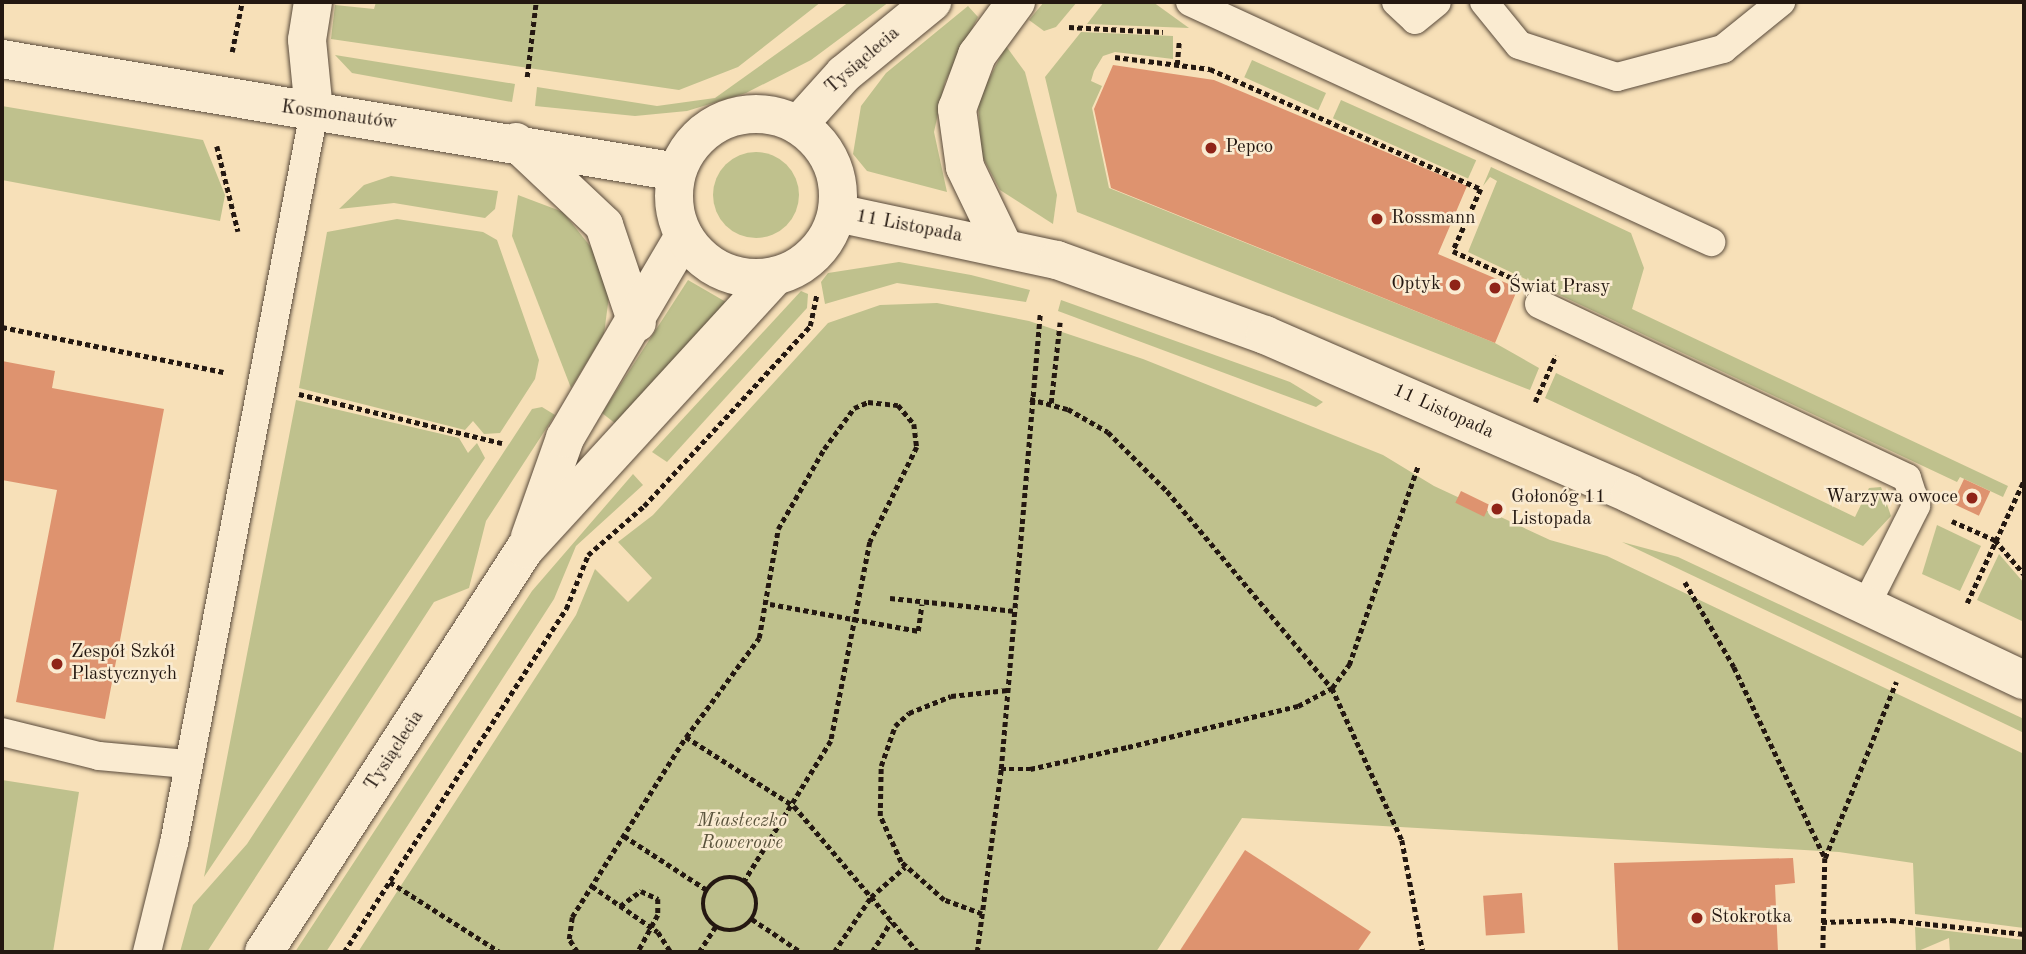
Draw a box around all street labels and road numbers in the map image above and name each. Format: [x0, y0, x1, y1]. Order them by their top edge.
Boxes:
street label: Tysiąclecia [821, 22, 905, 100]
street label: Kosmonautów [280, 97, 398, 135]
street label: 11 Listopada [854, 205, 964, 249]
street label: 11 Listopada [1389, 380, 1497, 444]
street label: Tysiąclecia [361, 706, 429, 796]

